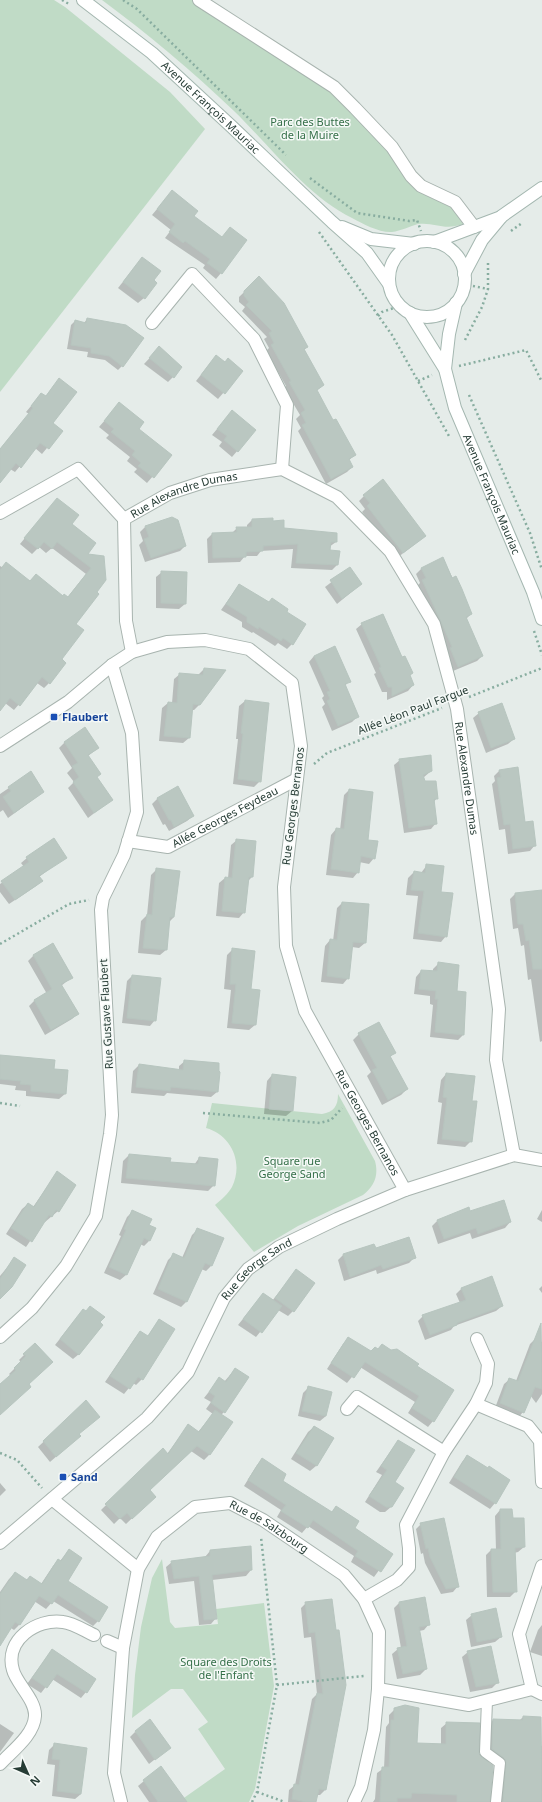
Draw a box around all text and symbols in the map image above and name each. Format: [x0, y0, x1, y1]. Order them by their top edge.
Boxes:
street label: Avenue François Mauriac [159, 58, 263, 157]
park label: Parc des Buttes de la Muire [270, 114, 350, 142]
street label: Avenue François Mauriac [460, 432, 524, 557]
street label: Rue Alexandre Dumas [127, 468, 238, 521]
street label: Allée Léon Paul Fargue [355, 681, 470, 738]
place label: Flaubert [62, 709, 108, 724]
marker: Flaubert [49, 712, 59, 722]
street label: Rue Alexandre Dumas [452, 721, 483, 836]
street label: Rue Georges Bernanos [278, 746, 307, 866]
street label: Allée Georges Feydeau [169, 782, 280, 851]
street label: Rue Gustave Flaubert [95, 958, 116, 1070]
street label: Rue Georges Bernanos [332, 1067, 403, 1178]
park label: Square rue George Sand [259, 1153, 325, 1181]
street label: Rue George Sand [217, 1234, 294, 1303]
place label: Sand [71, 1469, 98, 1484]
marker: Sand [58, 1472, 68, 1482]
street label: Rue de Salzbourg [227, 1496, 312, 1556]
park label: Square des Droits de l'Enfant [180, 1654, 272, 1682]
north arrow [8, 1754, 48, 1794]
text: N [27, 1773, 44, 1790]

